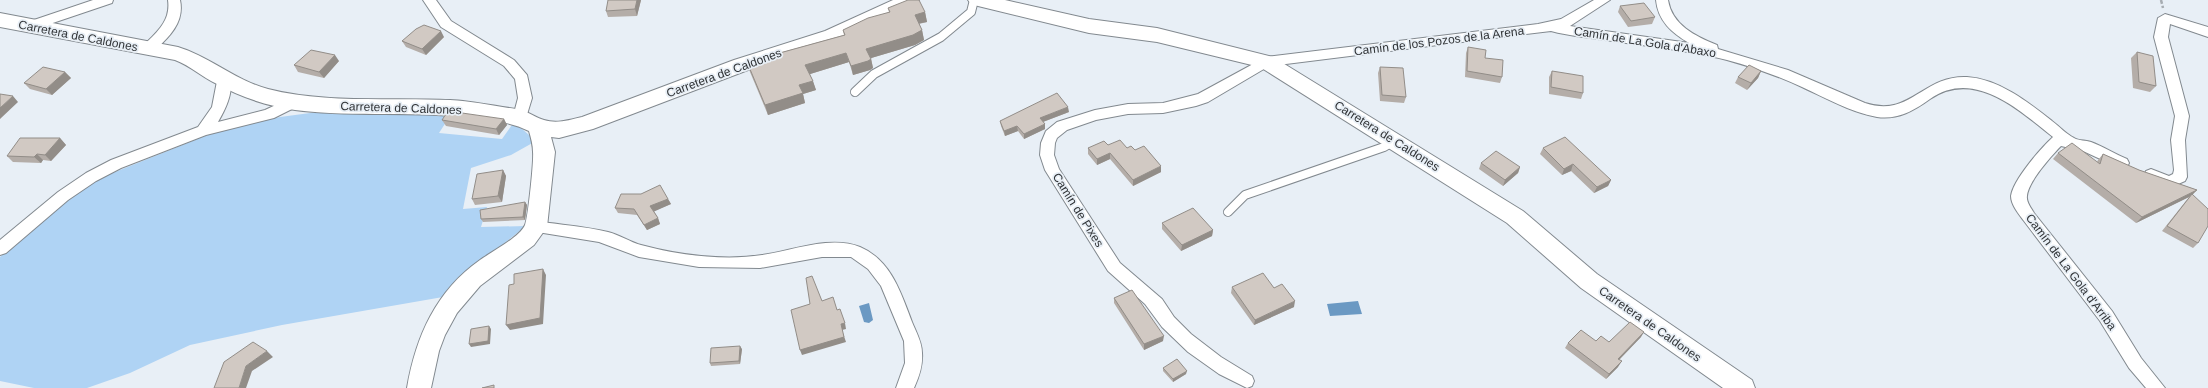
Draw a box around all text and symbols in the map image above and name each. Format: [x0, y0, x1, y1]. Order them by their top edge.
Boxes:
street label: Carretera de Caldones [17, 18, 139, 54]
street label: Camín de los Pozos de la Arena [1353, 24, 1525, 58]
street label: Camín de La Gola d'Abaxo [1573, 24, 1717, 60]
street label: Carretera de Caldones [665, 46, 783, 100]
street label: Carretera de Caldones [1332, 98, 1442, 174]
street label: Carretera de Caldones [340, 99, 462, 117]
street label: Camín de Pixes [1050, 170, 1106, 250]
street label: Camín de La Gola d'Arriba [2023, 211, 2119, 333]
street label: Carretera de Caldones [1596, 283, 1704, 365]

